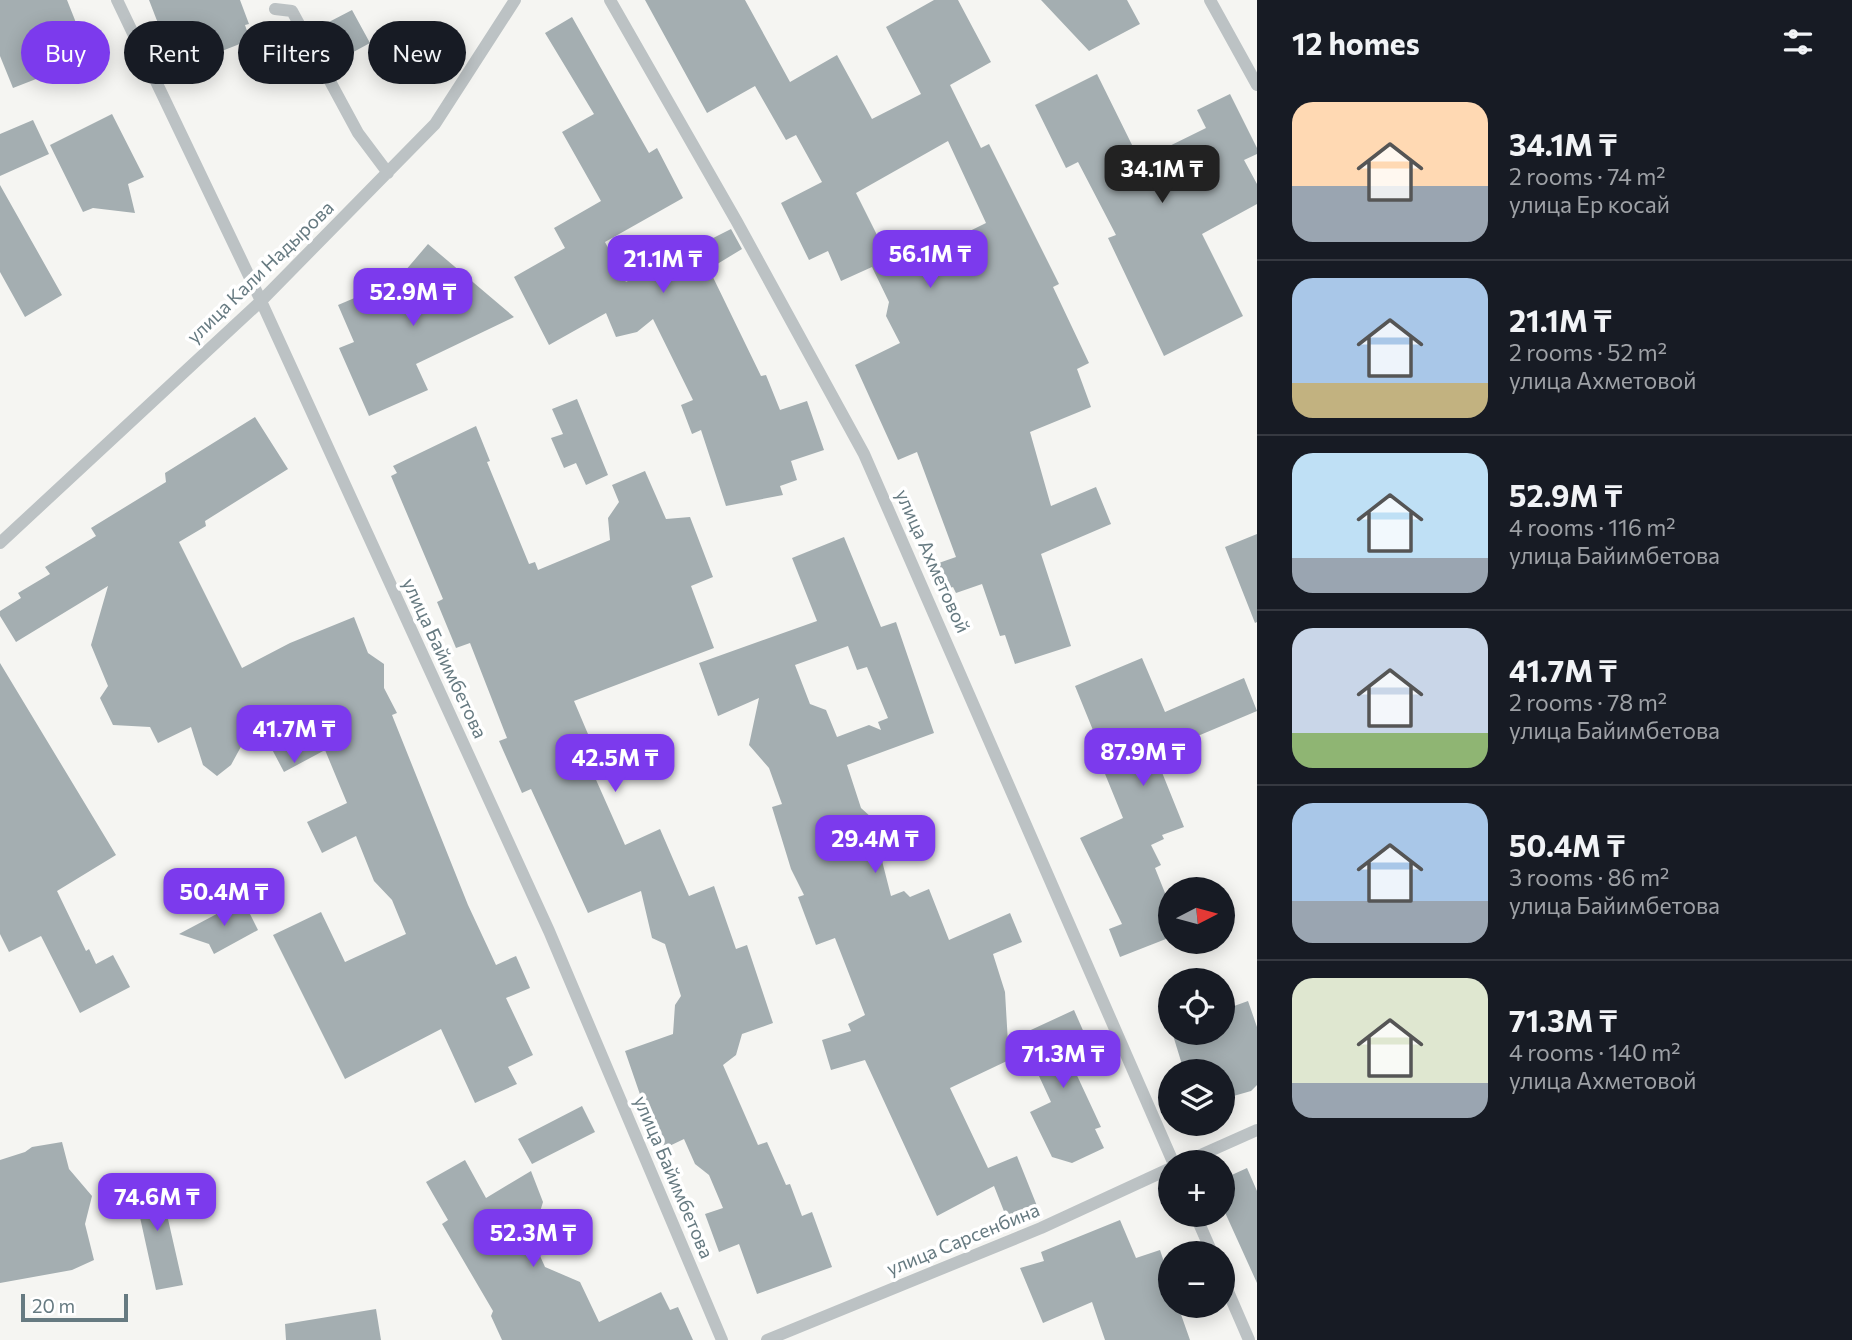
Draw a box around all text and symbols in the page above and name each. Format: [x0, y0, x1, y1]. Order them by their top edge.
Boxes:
chip: Buy [21, 21, 110, 84]
chip: Rent [124, 21, 224, 84]
chip: Filters [238, 21, 354, 84]
chip: New [368, 21, 466, 84]
icon: filters [1779, 23, 1817, 61]
text: 12 homes [1292, 24, 1420, 61]
text: 34.1M ₸ [1509, 125, 1617, 162]
icon: home [1348, 130, 1432, 214]
pin: 34.1M ₸ [1097, 146, 1227, 205]
text: 34.1M ₸ [1121, 154, 1203, 182]
text: 2 rooms · 74 m² [1509, 162, 1665, 190]
text: улица Ер косай [1509, 190, 1670, 218]
street label: улица Кали Надырова [181, 196, 338, 348]
pin: 56.1M ₸ [865, 230, 995, 290]
pin: 21.1M ₸ [598, 236, 728, 295]
text: 56.1M ₸ [889, 239, 971, 267]
text: 21.1M ₸ [624, 244, 702, 272]
pin: 52.9M ₸ [348, 268, 478, 328]
text: 52.9M ₸ [369, 277, 457, 305]
text: 21.1M ₸ [1509, 301, 1612, 338]
icon: home [1348, 306, 1432, 390]
text: 2 rooms · 52 m² [1509, 338, 1667, 366]
text: улица Ахметовой [1509, 366, 1696, 394]
text: 52.9M ₸ [1509, 476, 1623, 513]
icon: home [1348, 481, 1432, 565]
street label: улица Ахметовой [891, 485, 975, 636]
text: 4 rooms · 116 m² [1509, 513, 1676, 541]
text: улица Байимбетова [1509, 541, 1720, 569]
street label: улица Байимбетова [398, 574, 493, 742]
text: 41.7M ₸ [1509, 651, 1617, 688]
icon: home [1348, 656, 1432, 740]
text: 2 rooms · 78 m² [1509, 688, 1667, 716]
pin: 41.7M ₸ [229, 706, 359, 765]
text: 41.7M ₸ [253, 714, 335, 742]
text: улица Байимбетова [1509, 716, 1720, 744]
pin: 87.9M ₸ [1078, 728, 1208, 788]
pin: 42.5M ₸ [550, 734, 680, 794]
text: 87.9M ₸ [1100, 737, 1186, 765]
text: 42.5M ₸ [571, 743, 659, 771]
pin: 29.4M ₸ [810, 816, 940, 875]
text: 29.4M ₸ [831, 824, 919, 852]
text: 50.4M ₸ [1509, 826, 1625, 863]
icon: home [1348, 831, 1432, 915]
text: 3 rooms · 86 m² [1509, 863, 1669, 891]
pin: 50.4M ₸ [159, 869, 289, 928]
text: 50.4M ₸ [179, 877, 269, 905]
north arrow [1158, 877, 1236, 954]
map controls [1158, 877, 1235, 1318]
text: улица Байимбетова [1509, 891, 1720, 919]
button: locate [1158, 968, 1235, 1045]
text: 71.3M ₸ [1509, 1001, 1618, 1038]
icon: home [1348, 1006, 1432, 1090]
pin: 71.3M ₸ [998, 1030, 1128, 1090]
text: 4 rooms · 140 m² [1509, 1038, 1681, 1066]
text: 71.3M ₸ [1021, 1039, 1105, 1067]
button: layers [1158, 1059, 1235, 1136]
text: улица Ахметовой [1509, 1066, 1696, 1094]
street label: улица Байимбетова [630, 1092, 719, 1262]
button: + [1158, 1150, 1235, 1227]
pin: 74.6M ₸ [92, 1174, 222, 1233]
text: 74.6M ₸ [114, 1182, 200, 1210]
street label: улица Сарсенбина [883, 1197, 1043, 1280]
pin: 52.3M ₸ [468, 1210, 598, 1269]
text: 52.3M ₸ [490, 1218, 576, 1246]
button: − [1158, 1241, 1235, 1318]
scale bar [21, 1291, 128, 1323]
text: 20 m [32, 1294, 75, 1317]

